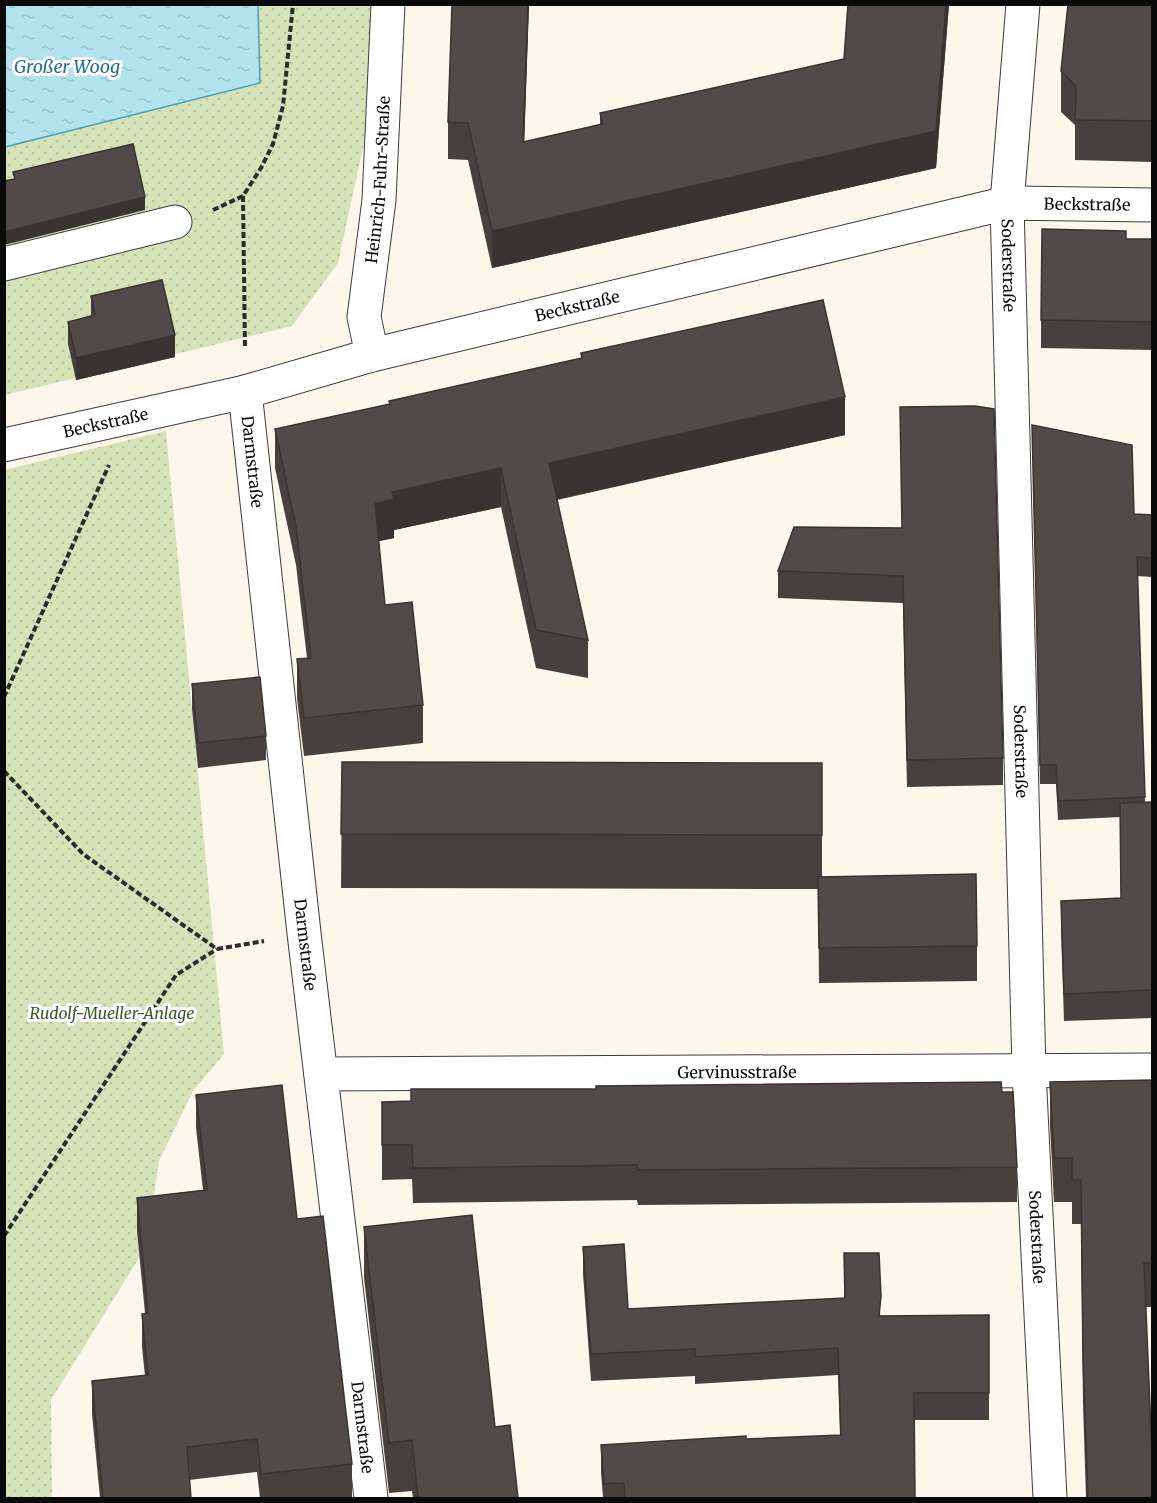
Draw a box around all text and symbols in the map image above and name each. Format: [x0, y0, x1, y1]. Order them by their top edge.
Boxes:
water label: Großer Woog [14, 55, 120, 78]
street label: Heinrich-Fuhr-Straße [361, 95, 394, 265]
street label: Beckstraße [1044, 194, 1130, 215]
street label: Soderstraße [997, 218, 1020, 312]
street label: Beckstraße [533, 286, 622, 326]
street label: Beckstraße [61, 404, 150, 442]
street label: Darmstraße [238, 414, 268, 509]
street label: Soderstraße [1010, 704, 1032, 798]
street label: Darmstraße [290, 898, 321, 992]
park label: Rudolf-Mueller-Anlage [29, 1003, 195, 1023]
street label: Gervinusstraße [677, 1062, 797, 1082]
street label: Soderstraße [1025, 1190, 1049, 1284]
street label: Darmstraße [347, 1380, 378, 1475]

